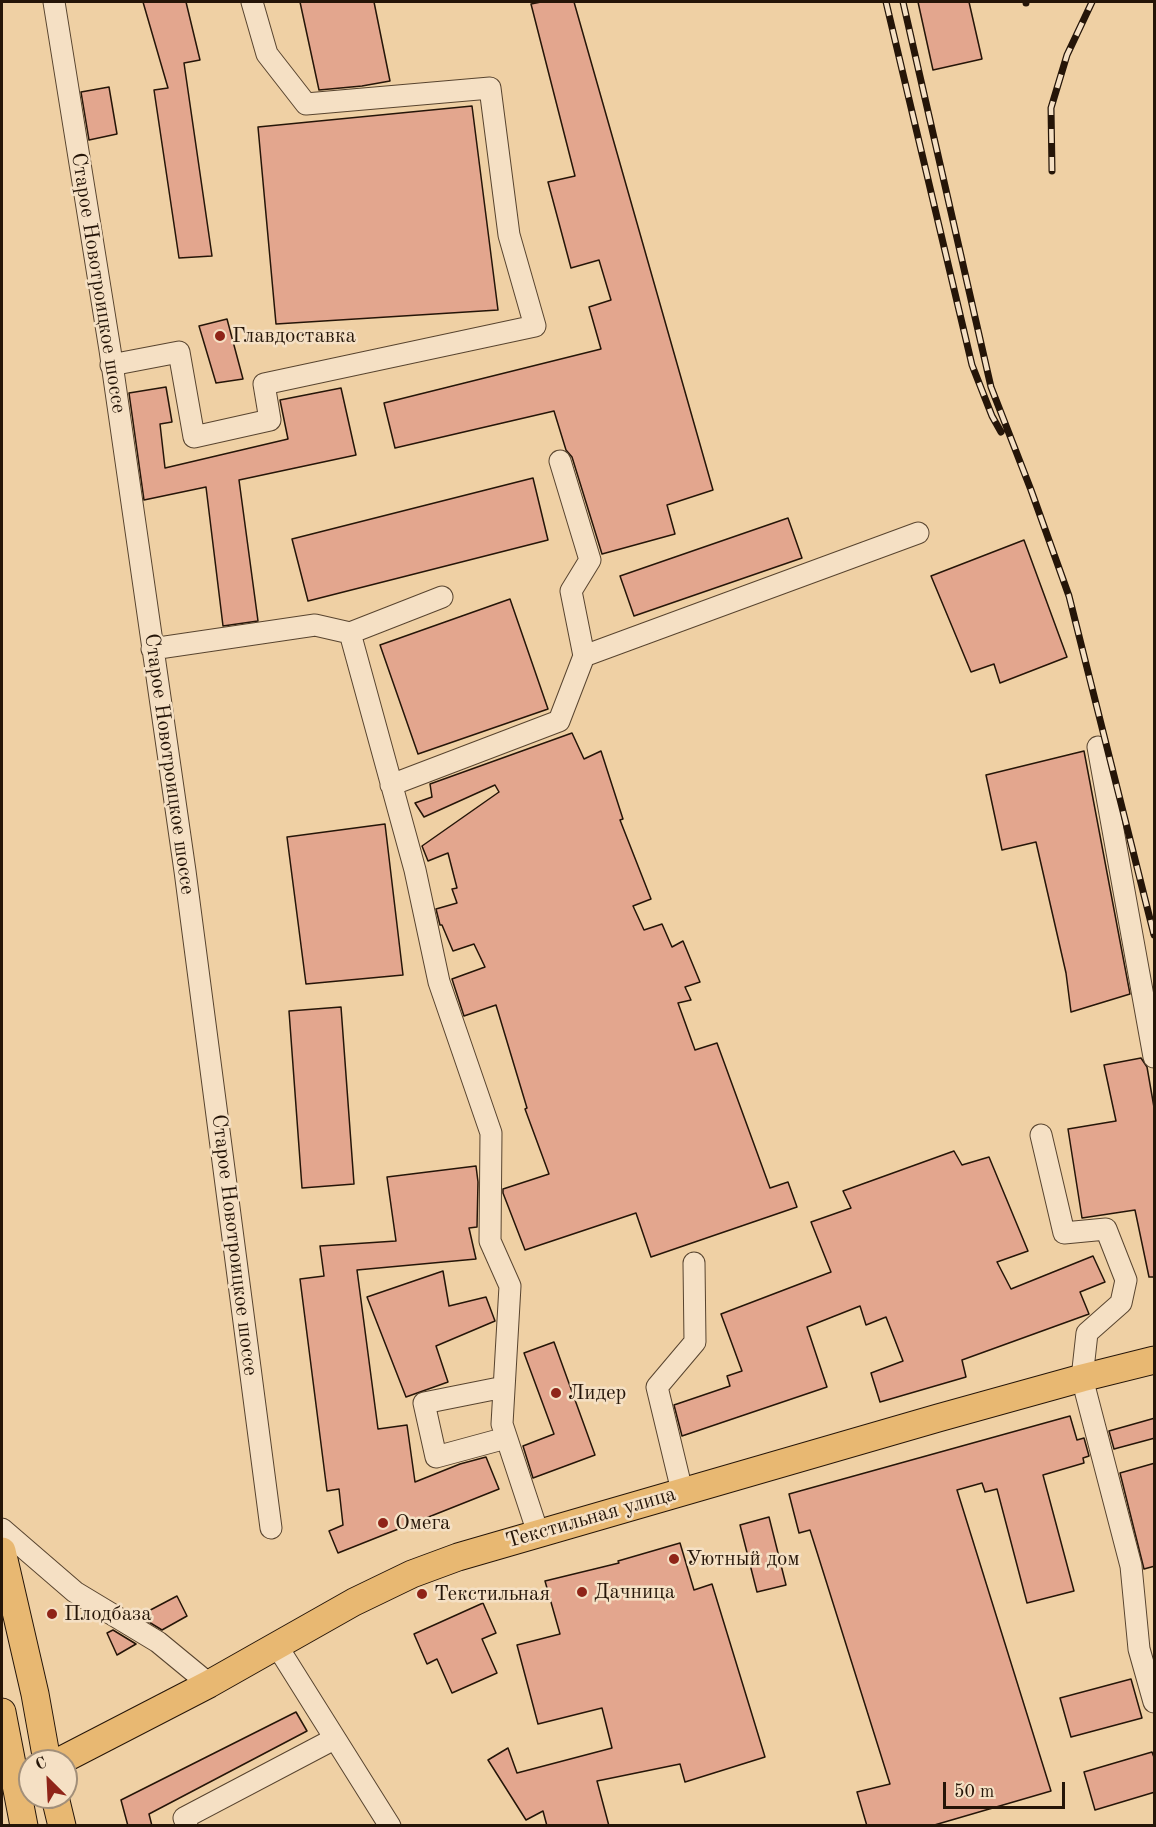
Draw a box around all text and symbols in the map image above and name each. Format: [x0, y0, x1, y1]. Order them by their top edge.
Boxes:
street label: Старое Новотроицкое шоссе [65, 151, 131, 415]
place label: Главдоставка [232, 323, 356, 349]
marker: Главдоставка [213, 329, 227, 343]
street label: Старое Новотроицкое шоссе [138, 632, 200, 896]
street label: Старое Новотроицкое шоссе [205, 1113, 263, 1377]
place label: Лидер [568, 1380, 626, 1406]
marker: Лидер [549, 1386, 563, 1400]
street label: Текстильная улица [503, 1482, 679, 1554]
place label: Омега [395, 1510, 450, 1536]
marker: Омега [376, 1516, 390, 1530]
place label: Уютный дом [686, 1546, 800, 1572]
marker: Уютный дом [667, 1552, 681, 1566]
place label: Дачница [594, 1579, 675, 1605]
place label: Текстильная [434, 1581, 550, 1607]
marker: Дачница [575, 1585, 589, 1599]
marker: Текстильная [415, 1587, 429, 1601]
place label: Плодбаза [64, 1601, 152, 1627]
marker: Плодбаза [45, 1607, 59, 1621]
north arrow [18, 1749, 78, 1809]
text: С [33, 1755, 50, 1774]
scale bar [946, 1770, 1068, 1808]
text: 50 m [954, 1783, 994, 1801]

